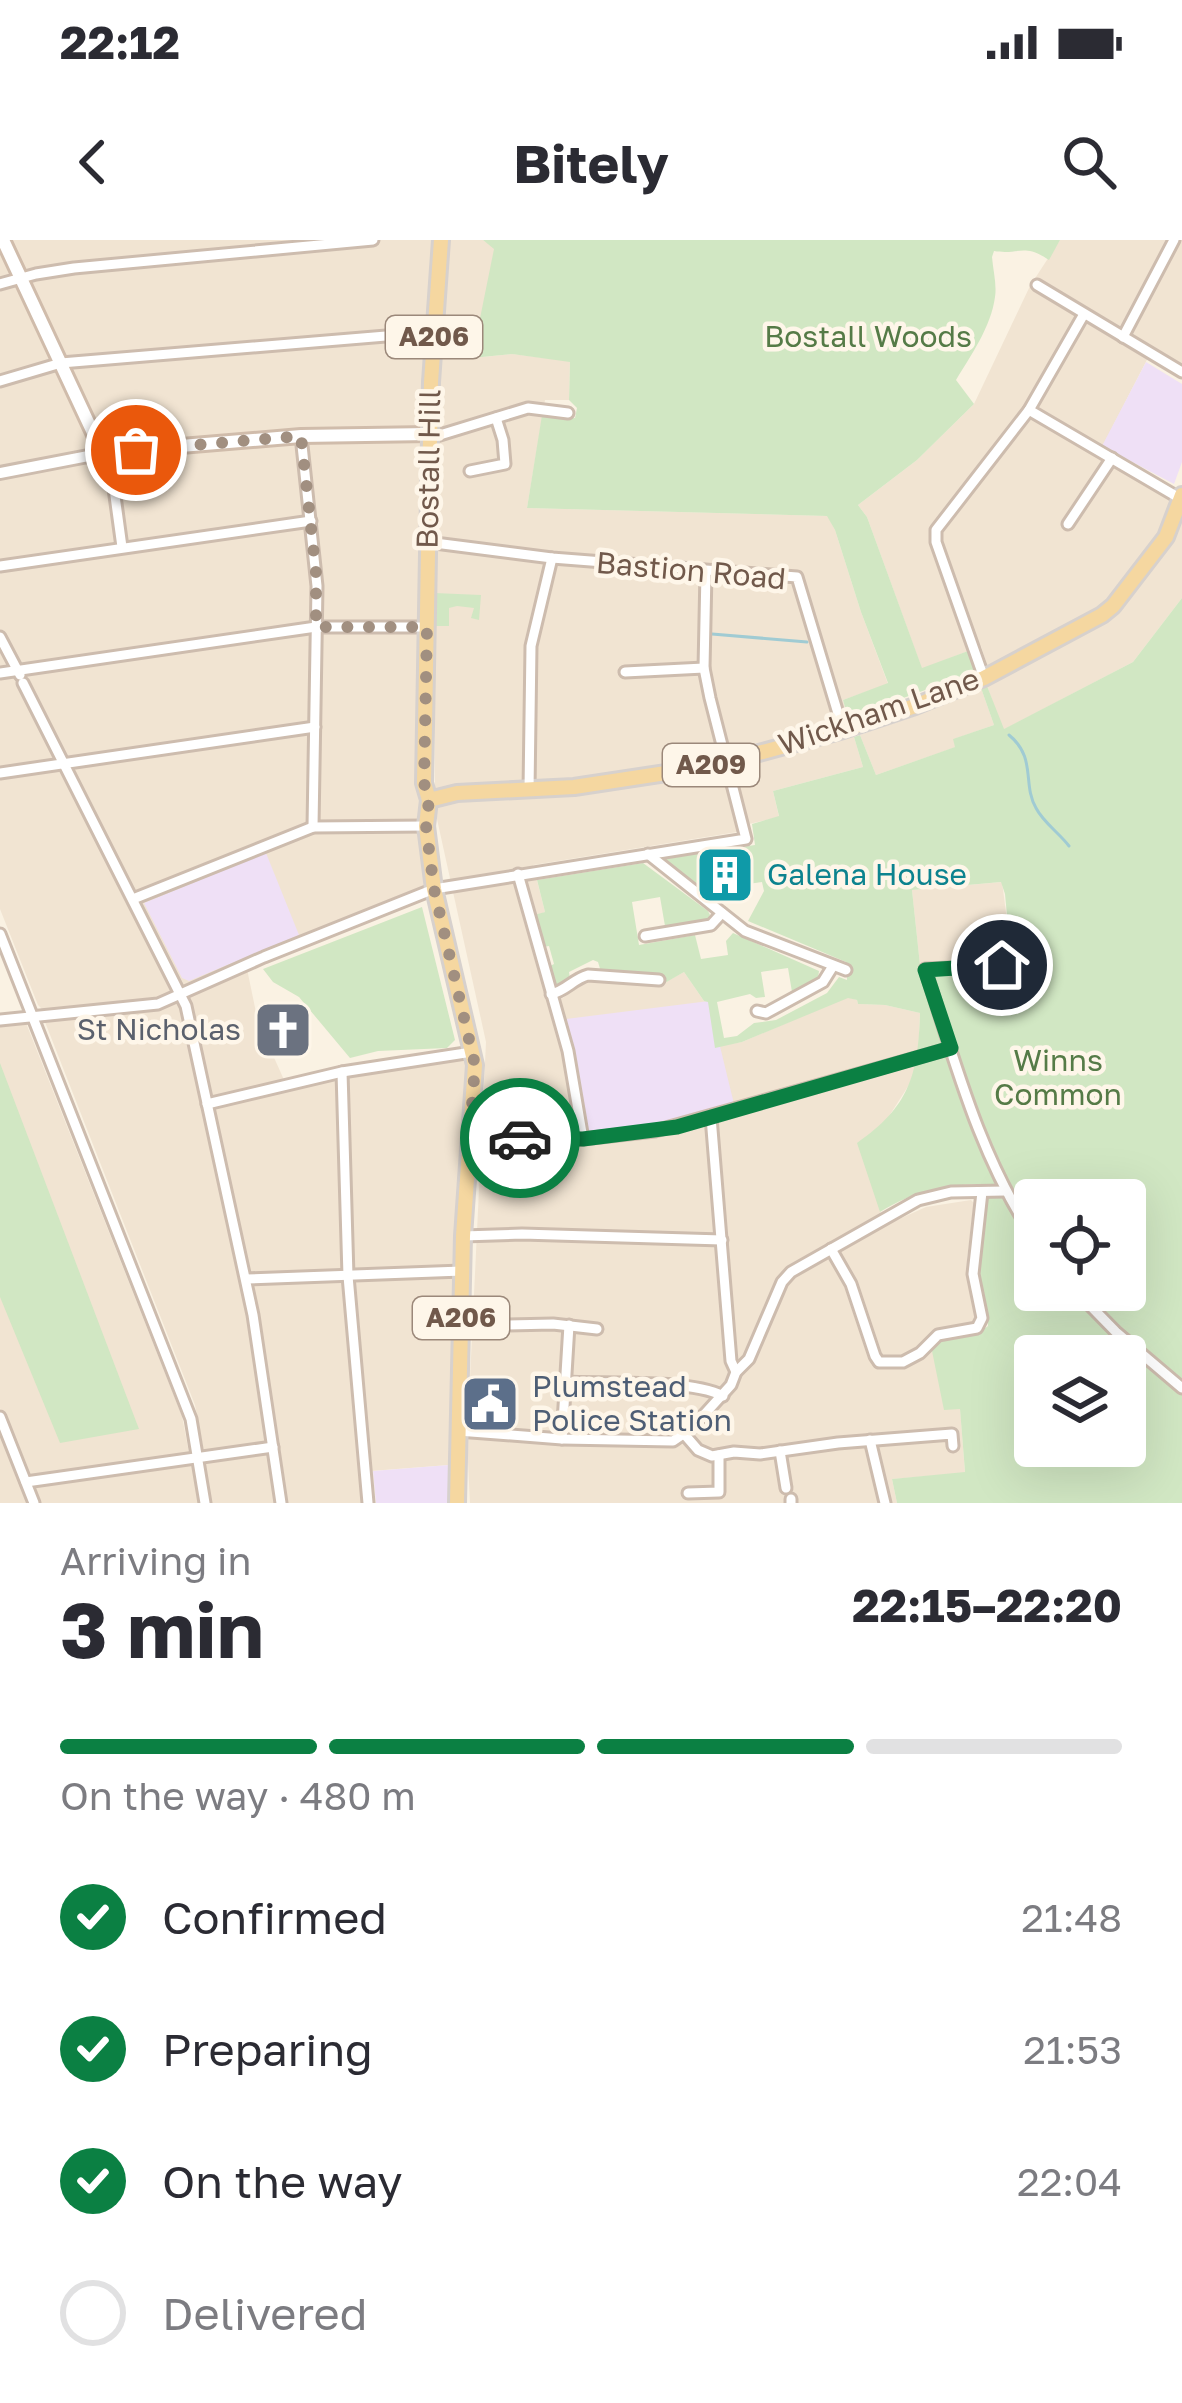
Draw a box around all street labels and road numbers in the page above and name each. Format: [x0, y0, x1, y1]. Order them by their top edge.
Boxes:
road number: A206 [386, 316, 482, 358]
street label: Bostall Hill [409, 389, 447, 549]
street label: Bastion Road [595, 544, 788, 596]
street label: Wickham Lane [774, 660, 984, 762]
road number: A209 [663, 744, 759, 786]
road number: A206 [413, 1297, 509, 1339]

